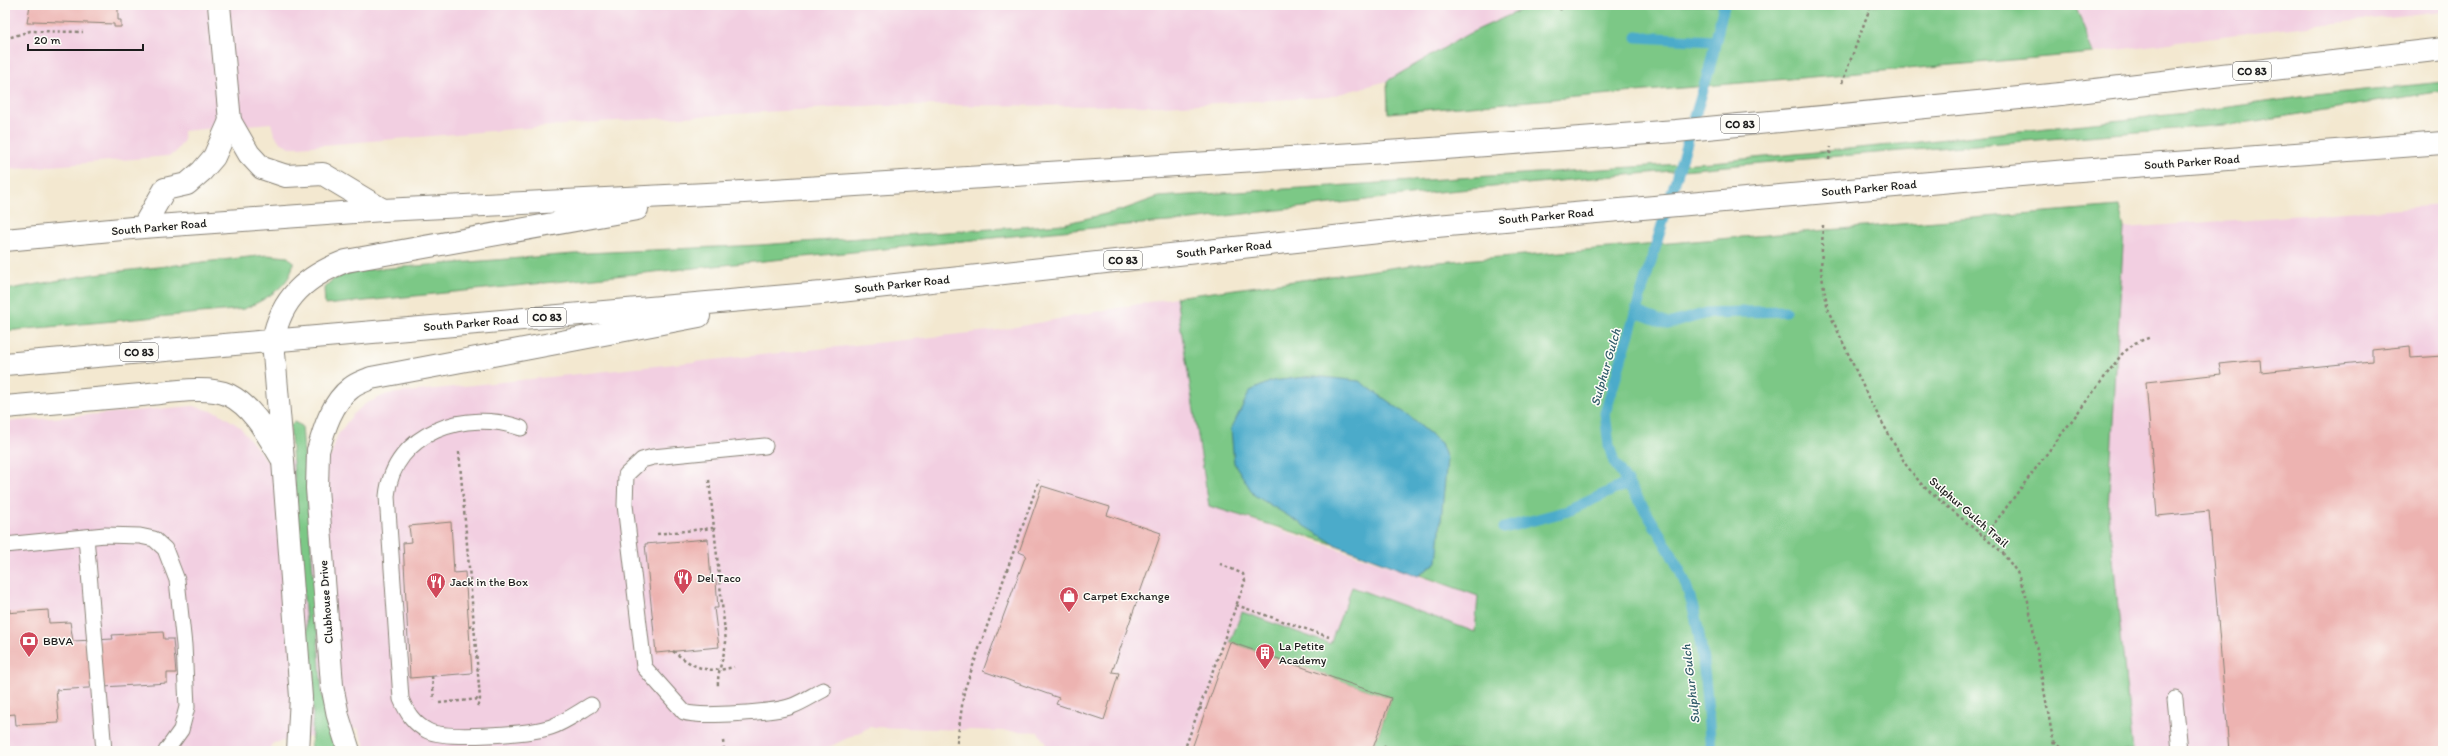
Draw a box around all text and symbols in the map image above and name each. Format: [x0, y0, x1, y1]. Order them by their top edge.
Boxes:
scale bar [28, 26, 143, 52]
text: 20 m [34, 33, 61, 47]
road number: CO 83 [2233, 62, 2271, 80]
road number: CO 83 [1721, 115, 1759, 133]
street label: South Parker Road [2144, 152, 2241, 172]
street label: South Parker Road [1821, 177, 1918, 199]
street label: South Parker Road [1498, 205, 1595, 227]
street label: South Parker Road [111, 216, 208, 238]
street label: South Parker Road [1176, 237, 1273, 261]
road number: CO 83 [1104, 251, 1142, 269]
street label: South Parker Road [854, 272, 951, 296]
road number: CO 83 [528, 308, 566, 326]
street label: South Parker Road [423, 312, 520, 334]
water label: Sulphur Gulch [1587, 326, 1624, 407]
road number: CO 83 [120, 343, 158, 361]
street label: Sulphur Gulch Trail [1927, 474, 2012, 551]
street label: Clubhouse Drive [316, 560, 336, 644]
restaurant icon: Del Taco [672, 567, 694, 595]
restaurant icon: Jack in the Box [425, 571, 447, 599]
place label: Del Taco [697, 571, 741, 585]
place label: Jack in the Box [450, 575, 528, 589]
shop icon: Carpet Exchange [1058, 585, 1080, 613]
place label: Carpet Exchange [1083, 589, 1170, 603]
bank icon: BBVA [18, 630, 40, 658]
place label: BBVA [43, 634, 73, 648]
place label: La Petite Academy [1279, 639, 1327, 667]
building icon: La Petite Academy [1254, 642, 1276, 670]
water label: Sulphur Gulch [1678, 643, 1703, 724]

